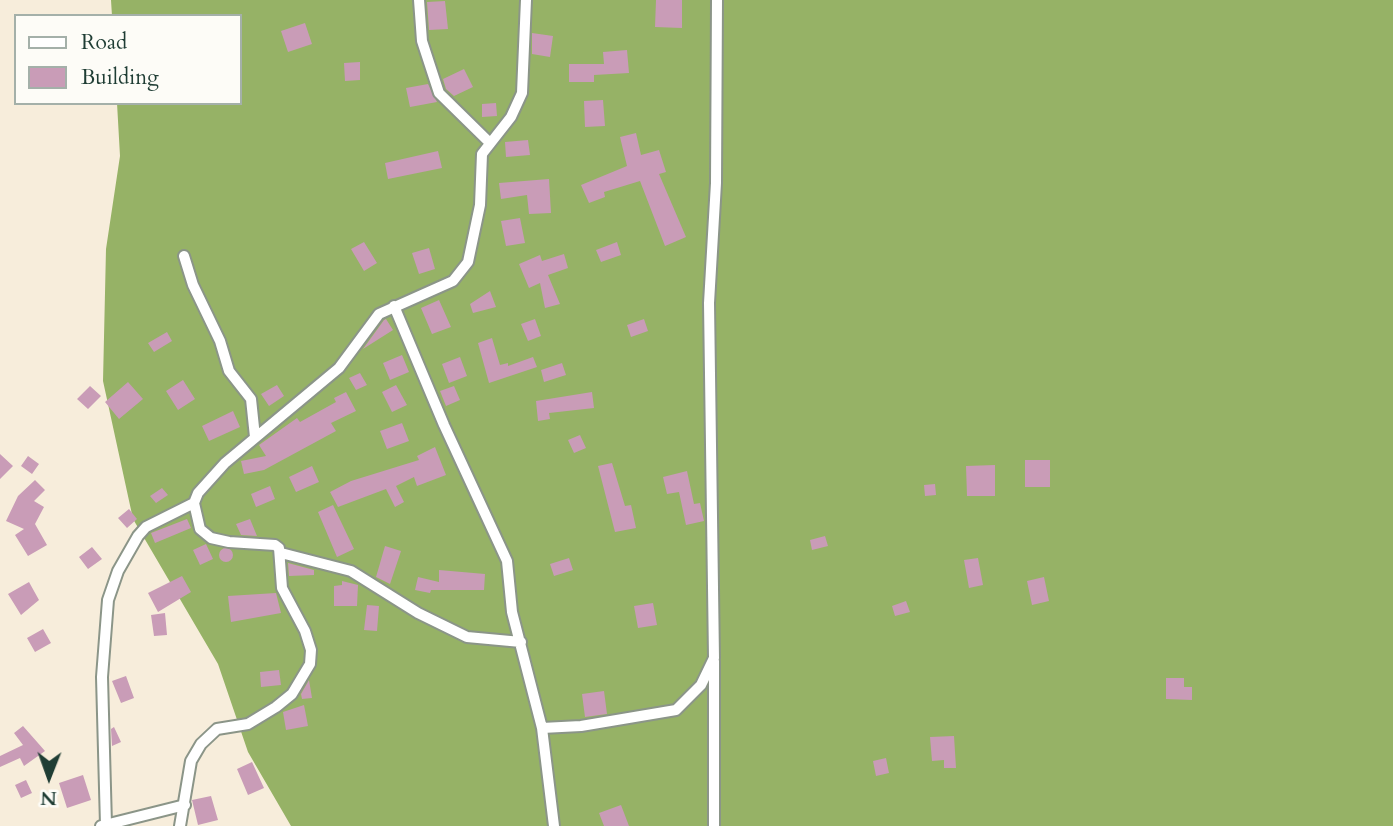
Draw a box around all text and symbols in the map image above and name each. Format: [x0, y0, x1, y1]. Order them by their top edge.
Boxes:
legend [14, 14, 242, 105]
text: Road [81, 28, 127, 57]
text: Building [81, 63, 159, 92]
north arrow [14, 742, 84, 812]
text: N [40, 785, 57, 811]

